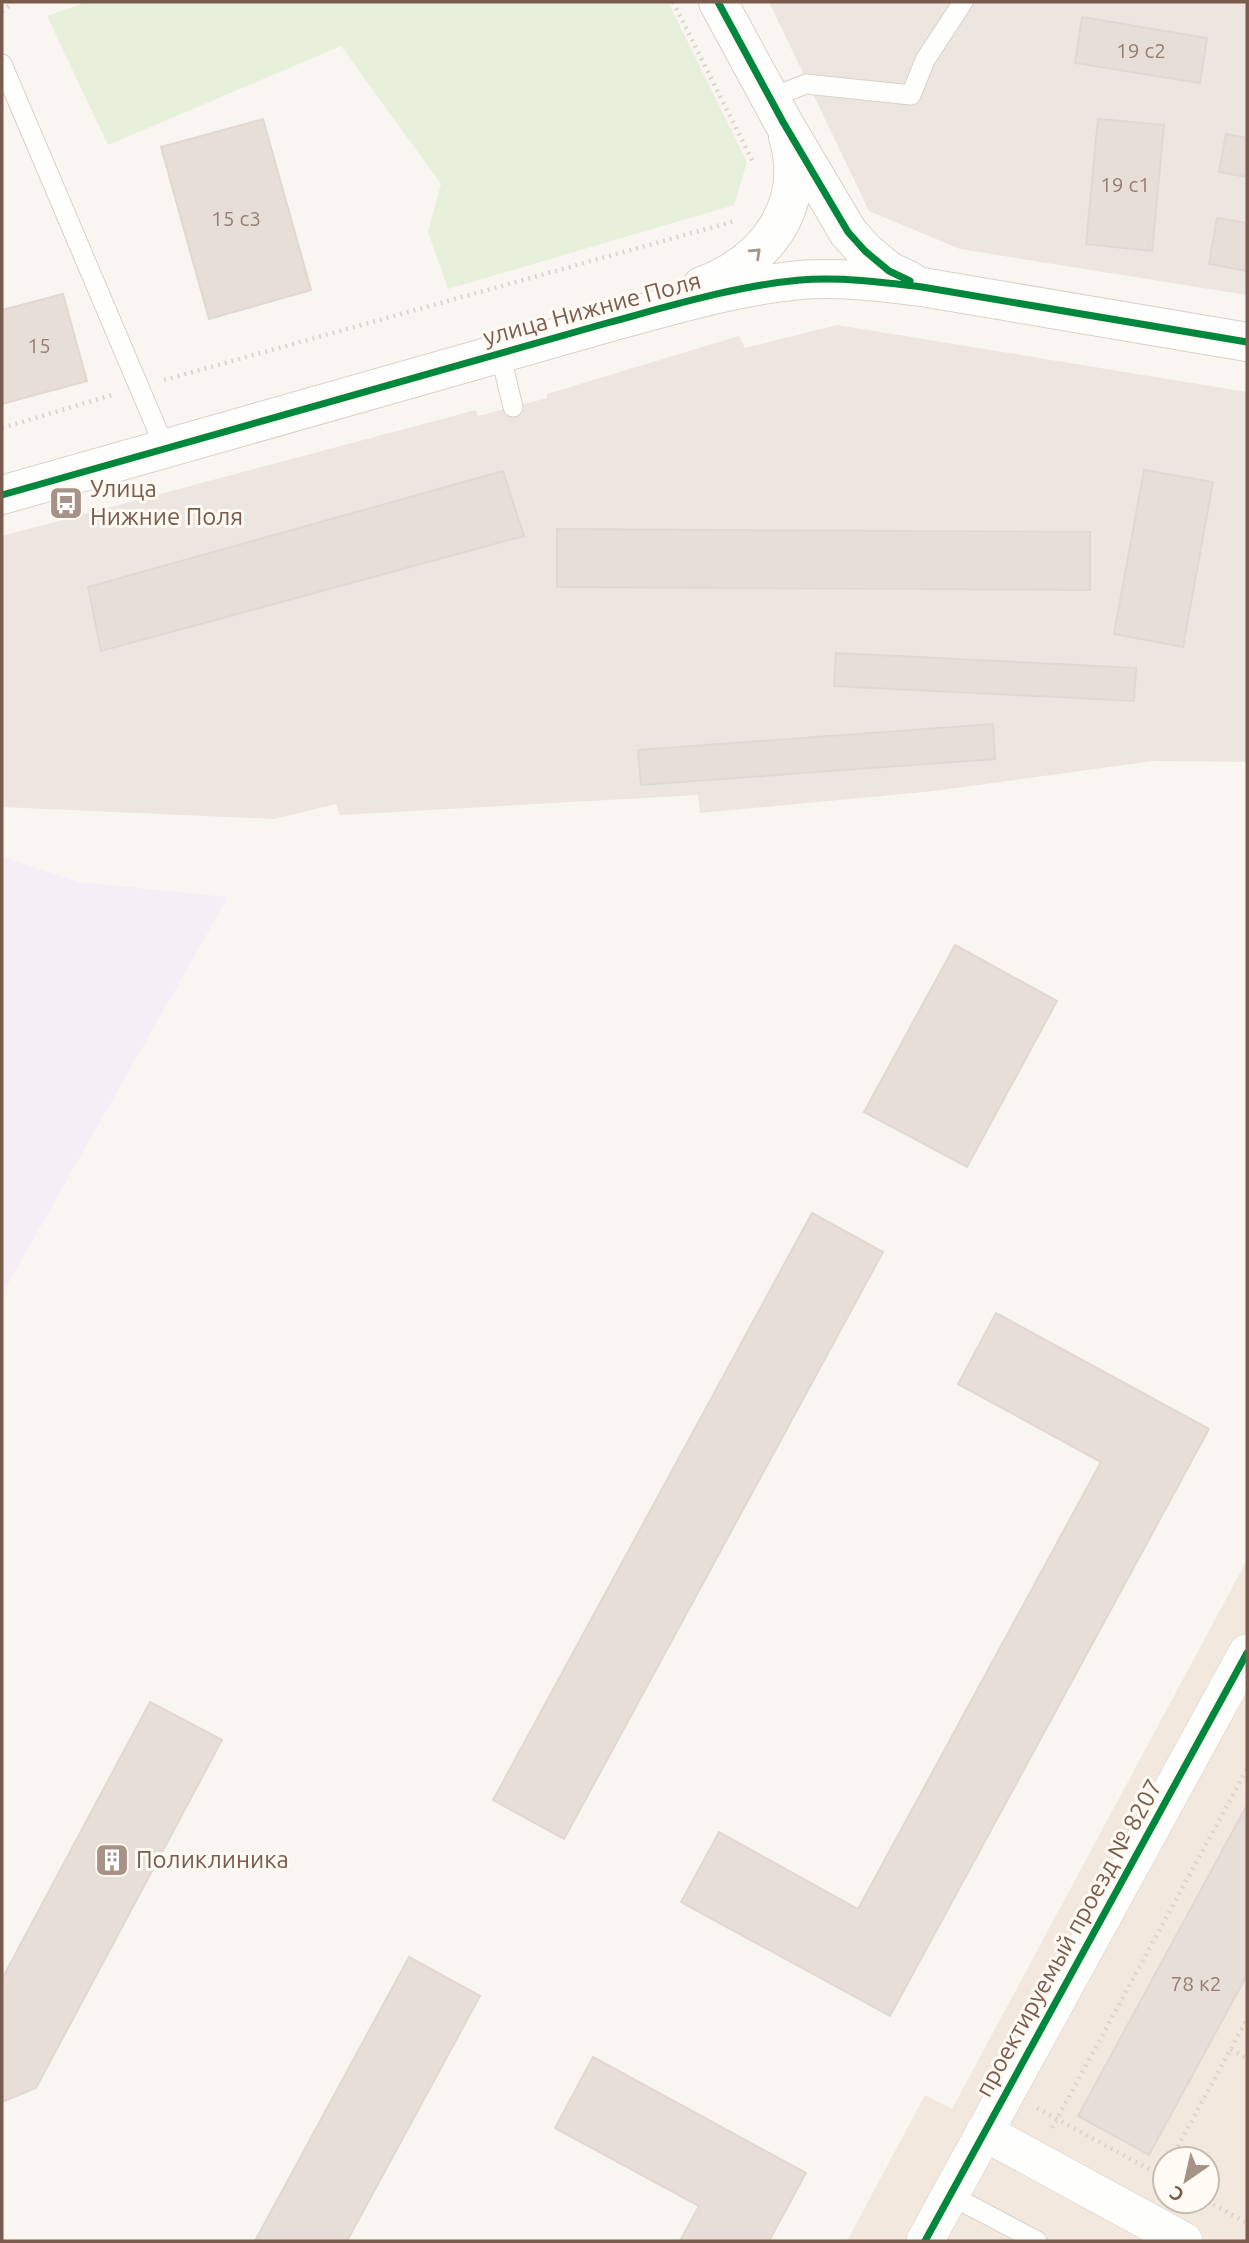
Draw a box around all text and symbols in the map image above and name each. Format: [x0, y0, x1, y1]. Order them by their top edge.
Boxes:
house number: 19 с2 [1116, 38, 1166, 62]
house number: 19 c1 [1100, 172, 1150, 196]
house number: 15 c3 [211, 206, 261, 230]
one-way arrow [748, 249, 761, 262]
street label: улица Нижние Поля [480, 266, 704, 351]
house number: 15 [27, 333, 51, 357]
place label: Улица Нижние Поля [90, 475, 243, 530]
bus stop icon: Улица Нижние Поля [47, 484, 85, 522]
street label: проектируемый проезд № 8207 [970, 1774, 1167, 2101]
building icon: Поликлиника [93, 1841, 131, 1879]
place label: Поликлиника [136, 1846, 289, 1873]
house number: 78 к2 [1170, 1971, 1222, 1995]
north arrow [1151, 2145, 1221, 2215]
text: С [1165, 2182, 1188, 2207]

